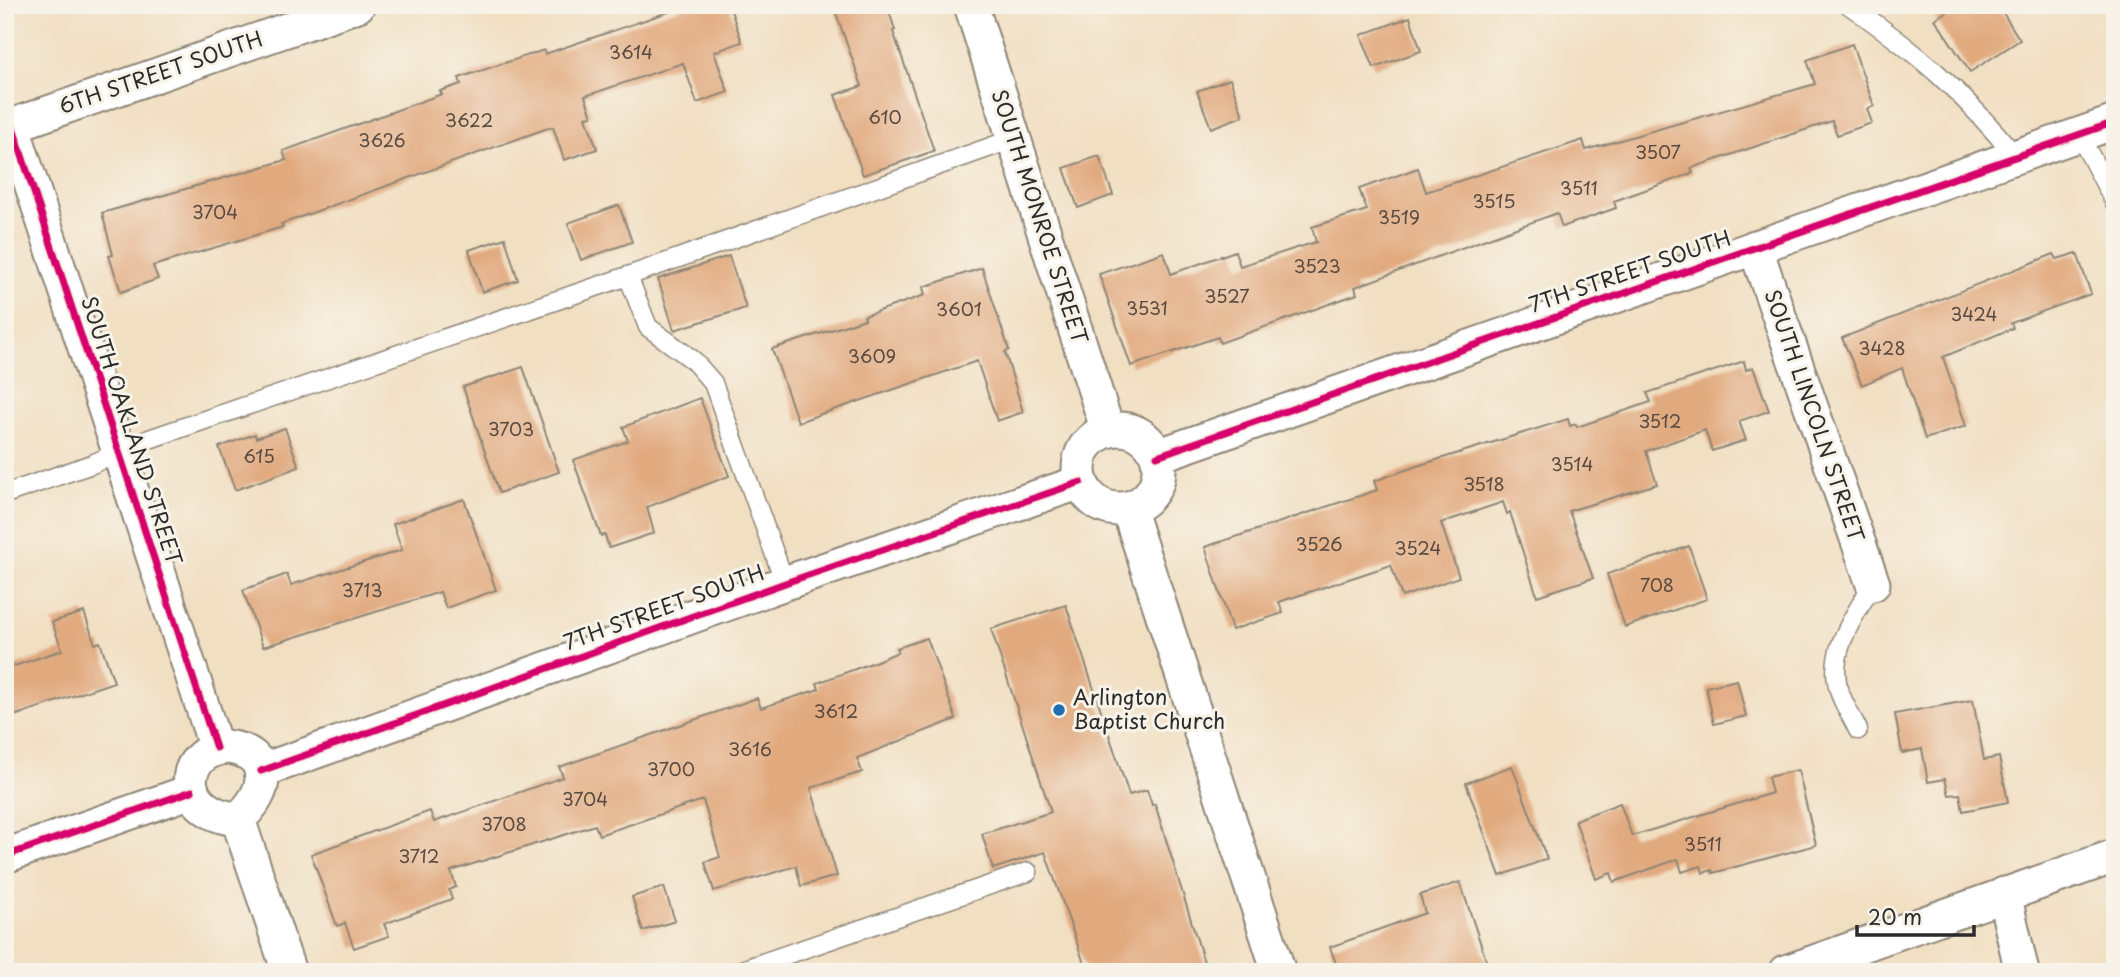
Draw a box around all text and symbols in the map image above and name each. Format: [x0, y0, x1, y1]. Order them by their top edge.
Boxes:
street label: 6TH STREET SOUTH [54, 21, 266, 121]
house number: 3614 [609, 38, 653, 65]
street label: SOUTH MONROE STREET [985, 85, 1097, 348]
house number: 610 [868, 103, 902, 130]
house number: 3622 [445, 106, 493, 133]
house number: 3626 [358, 126, 406, 153]
house number: 3507 [1635, 138, 1681, 165]
house number: 3511 [1560, 174, 1598, 201]
house number: 3515 [1472, 187, 1516, 214]
house number: 3704 [192, 198, 238, 225]
house number: 3519 [1378, 203, 1420, 230]
street label: 7TH STREET SOUTH [1524, 221, 1735, 320]
house number: 3523 [1293, 252, 1341, 279]
house number: 3527 [1204, 282, 1250, 309]
street label: SOUTH LINCOLN STREET [1758, 285, 1874, 546]
street label: SOUTH OAKLAND STREET [74, 292, 192, 569]
house number: 3531 [1126, 294, 1168, 321]
house number: 3601 [936, 295, 982, 322]
house number: 3424 [1951, 300, 1997, 327]
house number: 3428 [1858, 334, 1906, 361]
house number: 3609 [848, 342, 896, 369]
house number: 3512 [1638, 407, 1682, 434]
house number: 3703 [488, 415, 534, 442]
house number: 615 [243, 442, 275, 469]
house number: 3514 [1551, 450, 1593, 477]
house number: 3518 [1463, 470, 1505, 497]
house number: 3526 [1295, 530, 1343, 557]
house number: 3524 [1395, 534, 1441, 561]
street label: 7TH STREET SOUTH [558, 555, 768, 657]
house number: 708 [1640, 571, 1674, 598]
house number: 3713 [341, 576, 383, 603]
place label: Arlington Baptist Church [1073, 680, 1225, 736]
house number: 3612 [814, 697, 858, 724]
marker: Arlington Baptist Church [1051, 702, 1067, 718]
house number: 3616 [728, 735, 772, 762]
house number: 3700 [647, 755, 695, 782]
house number: 3704 [562, 785, 608, 812]
house number: 3708 [481, 810, 527, 837]
house number: 3511 [1684, 830, 1722, 857]
house number: 3712 [399, 842, 439, 869]
scale bar [1857, 893, 1975, 937]
text: 20 m [1868, 900, 1922, 932]

